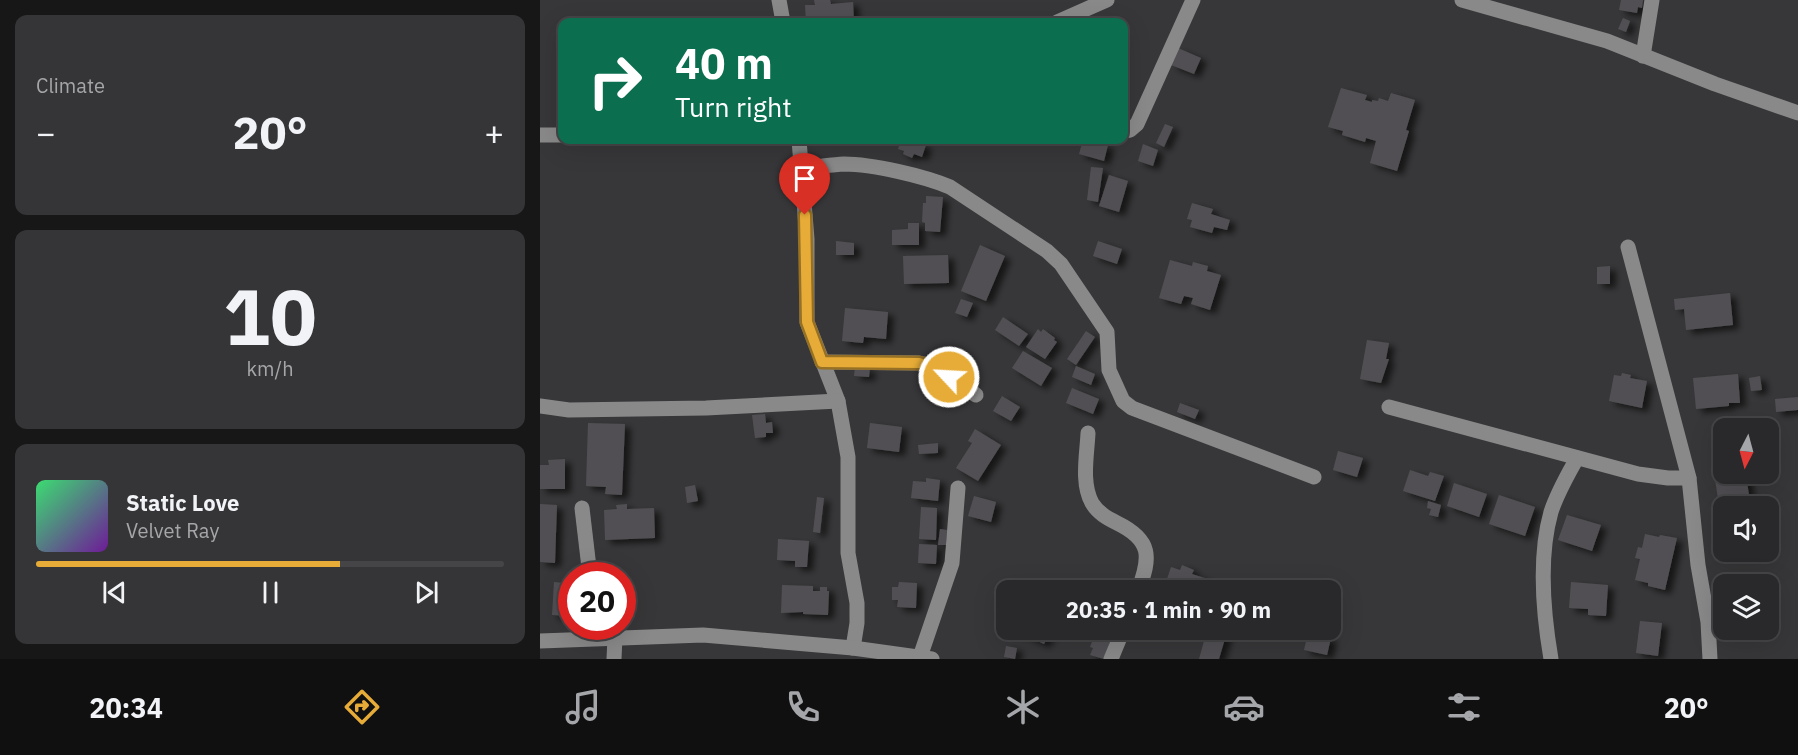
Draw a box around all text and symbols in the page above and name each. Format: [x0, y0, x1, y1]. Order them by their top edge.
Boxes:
text: 40 m [675, 36, 773, 91]
icon: right [576, 42, 654, 120]
text: Climate [36, 72, 105, 99]
text: Turn right [675, 89, 792, 124]
text: 20° [232, 103, 308, 161]
text: − [36, 111, 56, 154]
text: + [484, 111, 504, 154]
pin [779, 153, 830, 215]
icon: arrive [788, 162, 821, 195]
text: 10 [223, 265, 317, 366]
position arrow [917, 345, 981, 409]
text: km/h [246, 355, 294, 382]
north arrow [1713, 418, 1779, 484]
map controls [1713, 418, 1779, 640]
text: Static Love [126, 488, 239, 517]
button: sound [1713, 496, 1779, 562]
text: Velvet Ray [126, 517, 219, 544]
speed limit sign: 20 [558, 562, 636, 640]
button: layers [1713, 574, 1779, 640]
icon: previous [98, 576, 131, 609]
icon: pause [254, 576, 287, 609]
icon: next [410, 576, 443, 609]
text: 20:35 · 1 min · 90 m [1066, 595, 1271, 624]
icon: directions [341, 686, 383, 728]
icon: music [562, 686, 604, 728]
icon: phone [782, 686, 824, 728]
icon: climate [1002, 686, 1044, 728]
icon: car [1223, 686, 1265, 728]
icon: filters [1443, 686, 1485, 728]
text: 20:34 [89, 690, 163, 725]
text: 20° [1664, 690, 1709, 725]

